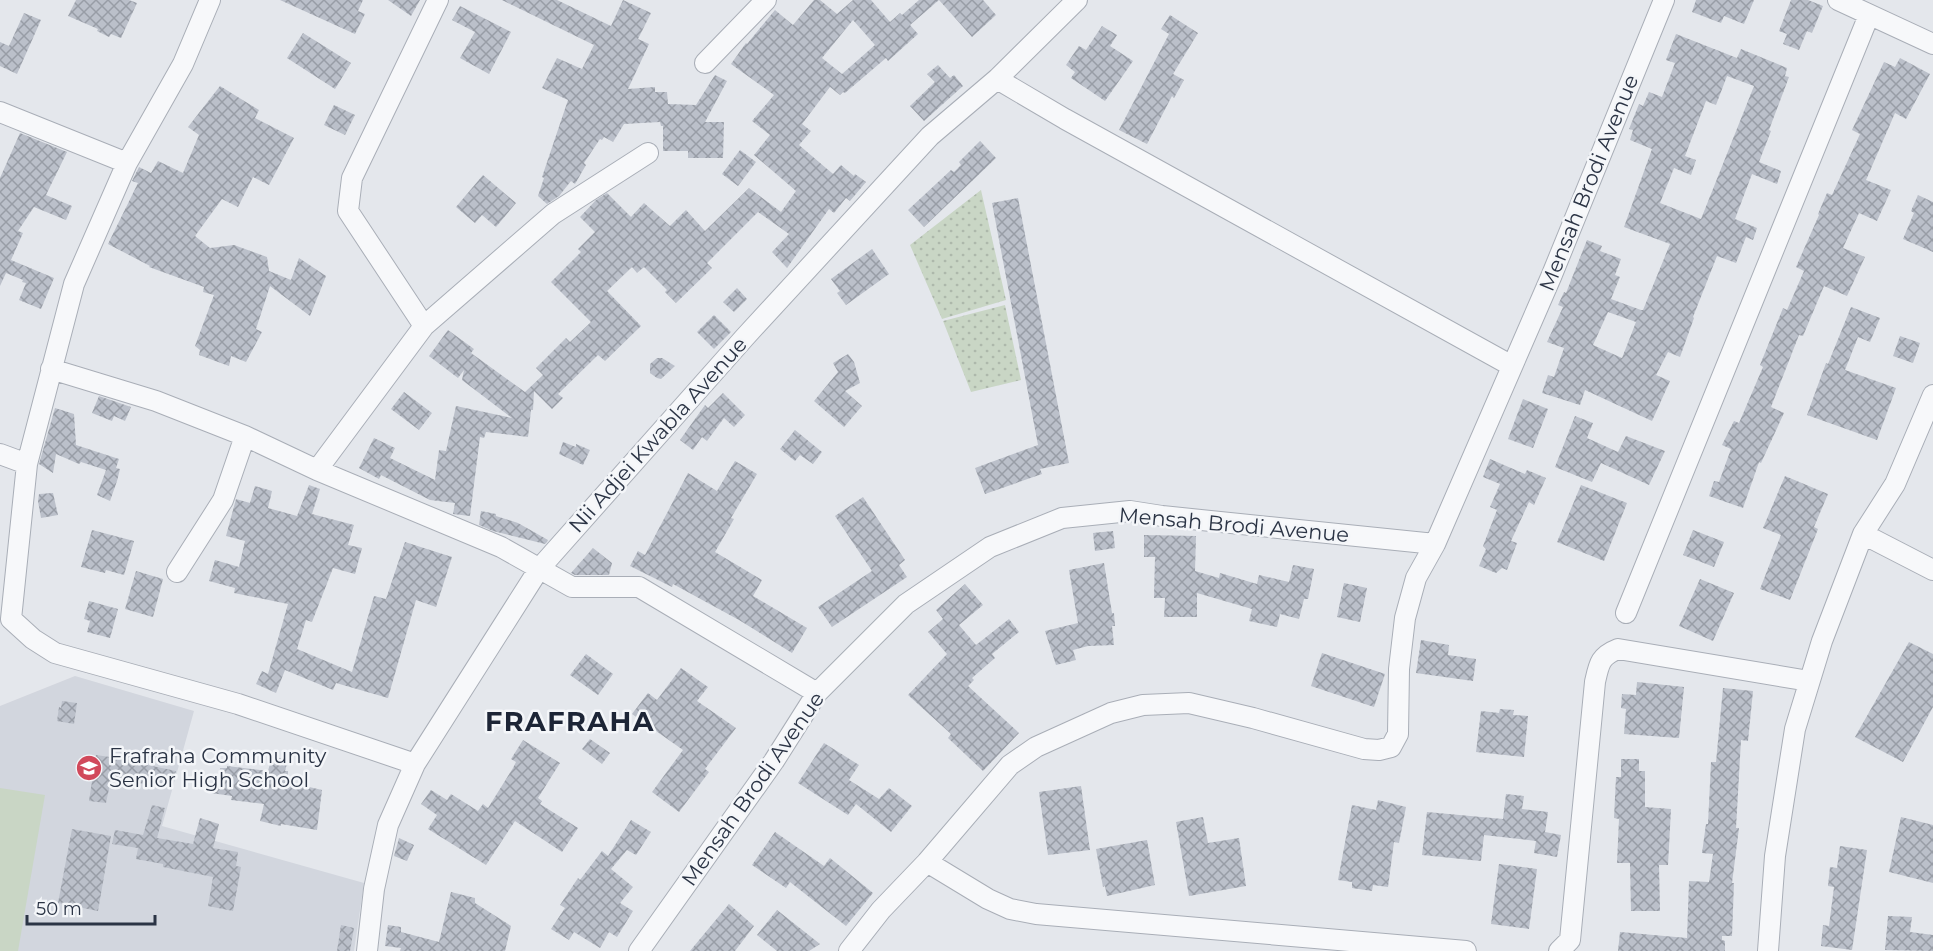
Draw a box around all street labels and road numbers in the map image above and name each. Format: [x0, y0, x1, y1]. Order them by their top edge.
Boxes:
street label: Mensah Brodi Avenue [1534, 71, 1643, 295]
street label: Nii Adjei Kwabla Avenue [563, 332, 752, 538]
street label: Mensah Brodi Avenue [1118, 502, 1350, 547]
street label: Mensah Brodi Avenue [676, 687, 829, 891]

